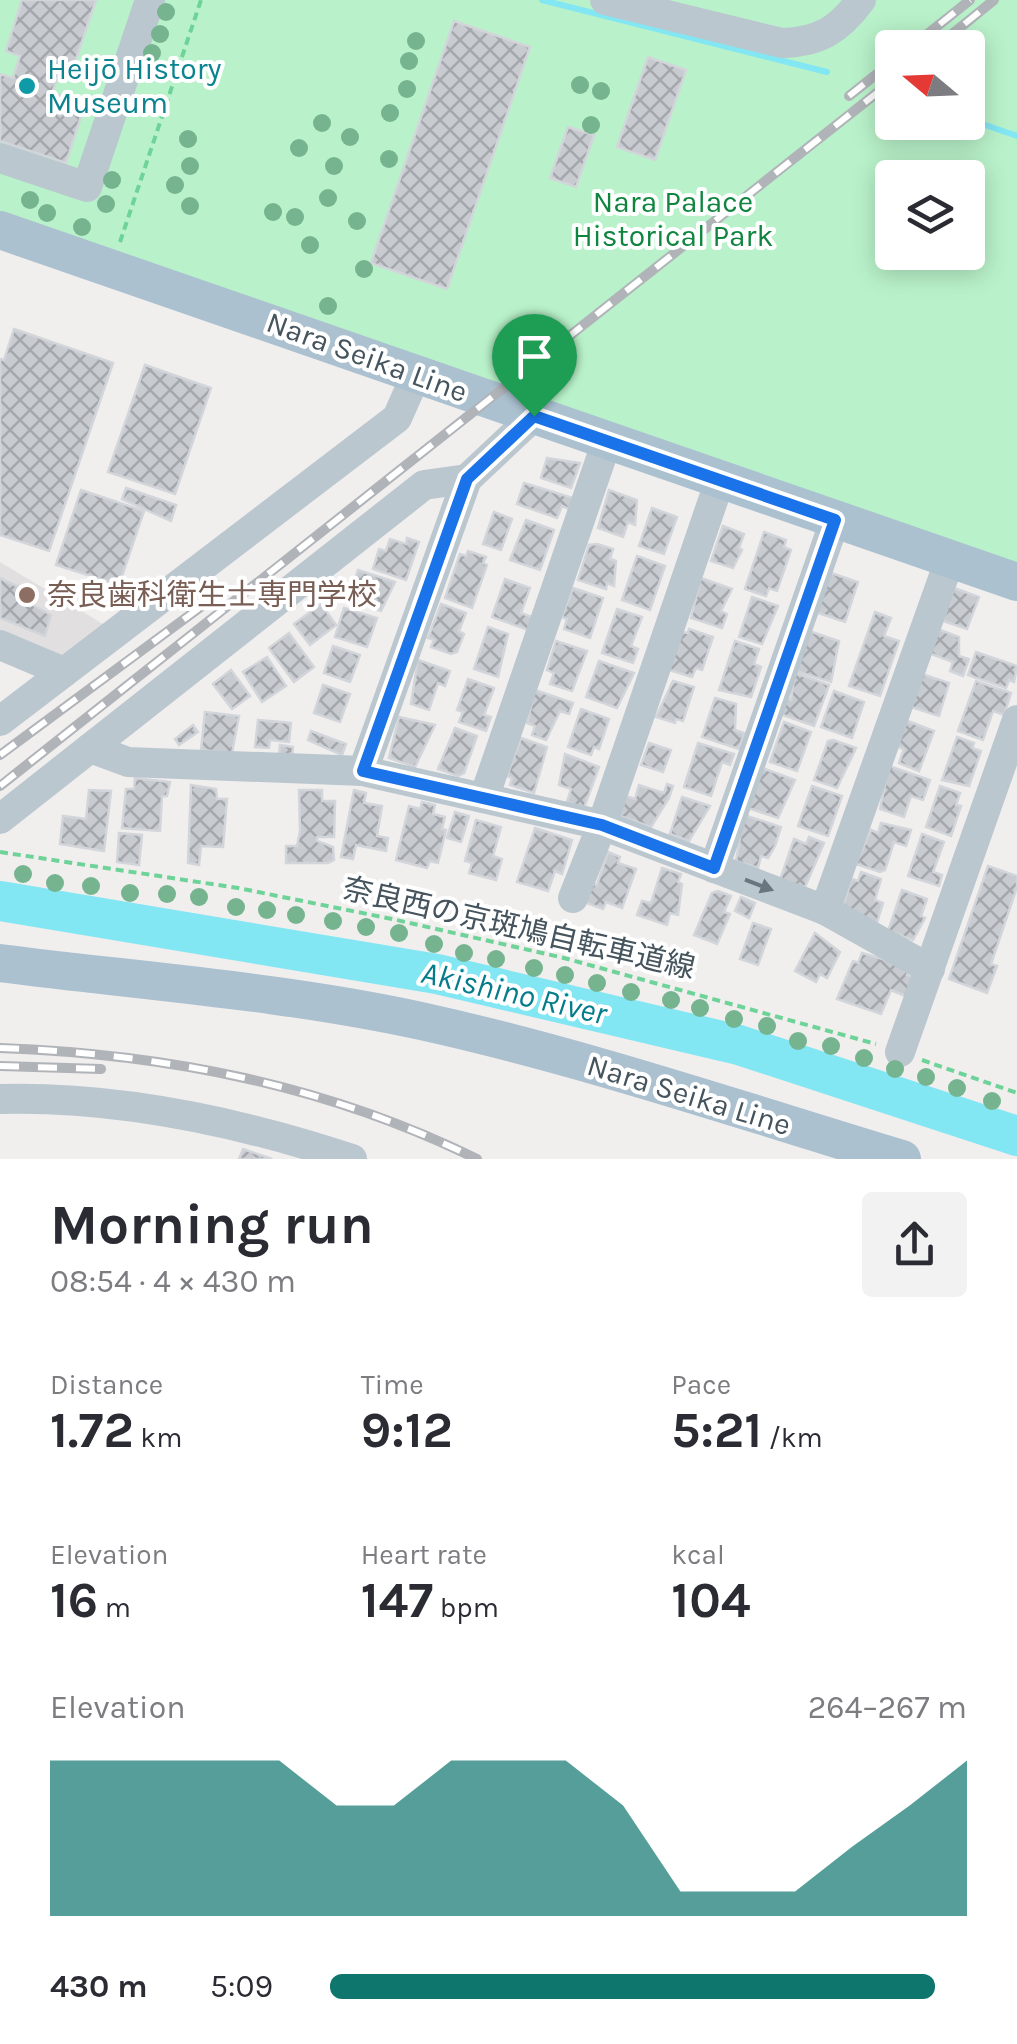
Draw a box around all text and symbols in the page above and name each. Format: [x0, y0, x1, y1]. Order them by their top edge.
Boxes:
north arrow [875, 30, 985, 140]
map controls [875, 30, 985, 270]
place label: Heijō History Museum [47, 51, 222, 121]
marker: Heijō History Museum [16, 75, 38, 97]
button: layers [875, 160, 985, 270]
park label: Nara Palace Historical Park [573, 184, 773, 254]
street label: Nara Seika Line [262, 304, 472, 410]
pin [492, 314, 577, 417]
icon: arrive [507, 329, 562, 384]
place label: 奈良歯科衛生士専門学校 [47, 577, 377, 613]
marker: 奈良歯科衛生士専門学校 [16, 584, 38, 606]
street label: 奈良西の京斑鳩自転車道線 [340, 870, 698, 986]
one-way arrow [744, 877, 774, 893]
water label: Akishino River [418, 954, 611, 1033]
street label: Nara Seika Line [583, 1047, 795, 1143]
button: share [862, 1192, 967, 1297]
text: Morning run [50, 1193, 374, 1257]
text: 08:54 · 4 × 430 m [50, 1263, 296, 1300]
text: Distance [50, 1368, 163, 1401]
text: Time [361, 1368, 424, 1401]
text: Pace [671, 1368, 731, 1401]
text: 1.72 [50, 1401, 134, 1460]
text: 9:12 [361, 1401, 453, 1460]
text: 5:21 [671, 1401, 762, 1460]
text: km [134, 1421, 182, 1454]
text: /km [762, 1421, 823, 1454]
text: Elevation [50, 1538, 169, 1571]
text: Heart rate [361, 1538, 487, 1571]
text: kcal [671, 1538, 725, 1571]
text: 16 [50, 1571, 98, 1630]
text: 147 [361, 1571, 433, 1630]
text: 104 [671, 1571, 751, 1630]
text: m [98, 1591, 131, 1624]
text: bpm [433, 1591, 499, 1624]
text: Elevation [50, 1689, 185, 1726]
text: 264–267 m [808, 1689, 967, 1726]
text: 430 m [50, 1968, 148, 2005]
text: 5:09 [210, 1968, 273, 2005]

